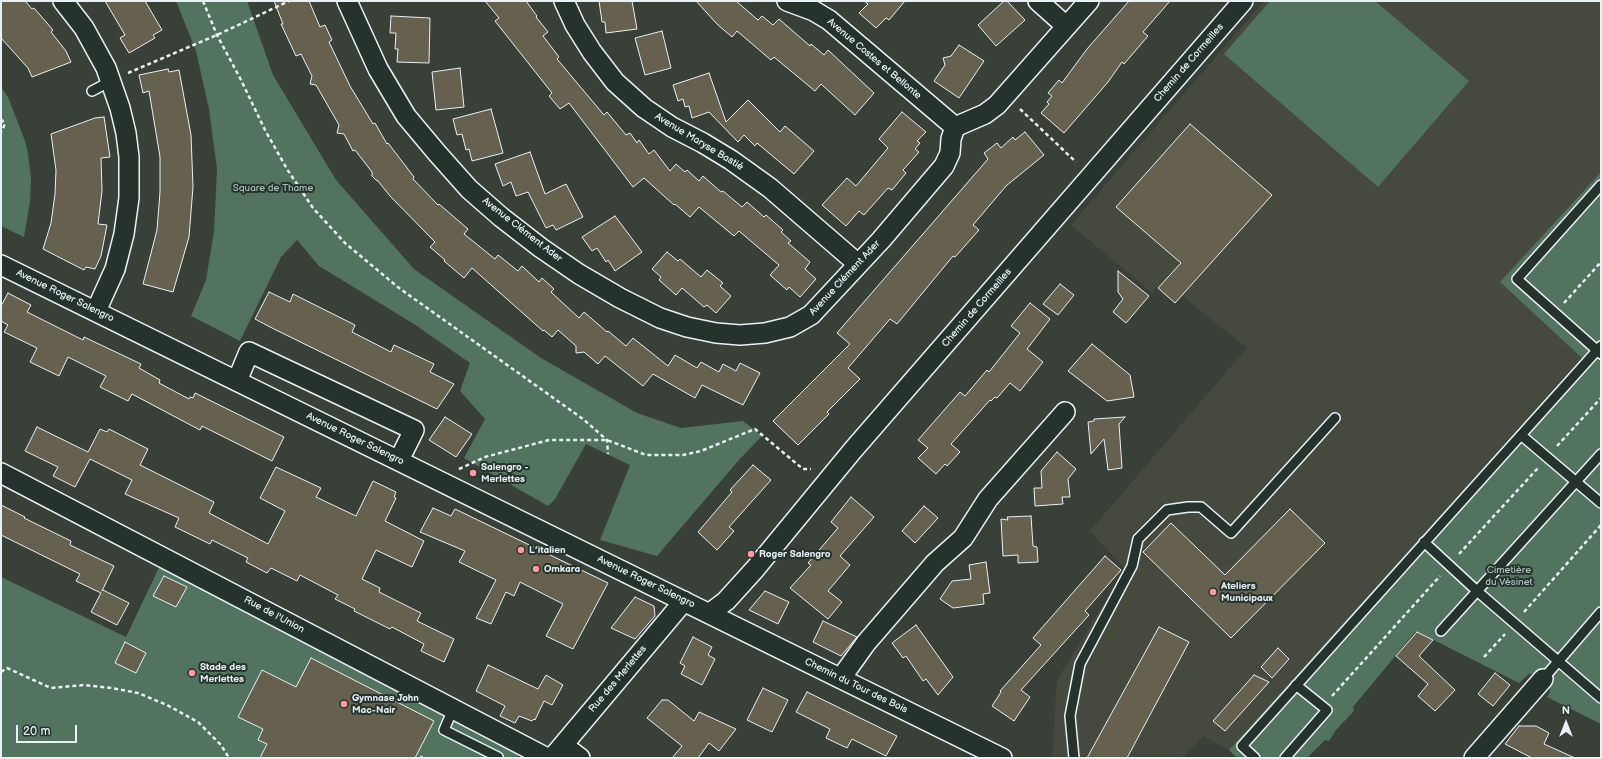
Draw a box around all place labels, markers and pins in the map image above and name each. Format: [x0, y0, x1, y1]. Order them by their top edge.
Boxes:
place label: Salengro - Merlettes [481, 461, 529, 484]
marker: Salengro - Merlettes [468, 468, 478, 478]
place label: L’italien [529, 544, 566, 556]
marker: L’italien [516, 545, 526, 555]
place label: Roger Salengro [759, 548, 830, 560]
marker: Roger Salengro [746, 549, 756, 559]
place label: Omkara [544, 563, 580, 575]
marker: Omkara [531, 564, 541, 574]
place label: Ateliers Municipaux [1221, 580, 1273, 604]
marker: Ateliers Municipaux [1208, 587, 1218, 597]
place label: Stade des Merlettes [200, 661, 246, 684]
marker: Stade des Merlettes [187, 668, 197, 678]
place label: Gymnase John Mac-Nair [352, 692, 419, 716]
marker: Gymnase John Mac-Nair [339, 699, 349, 709]

